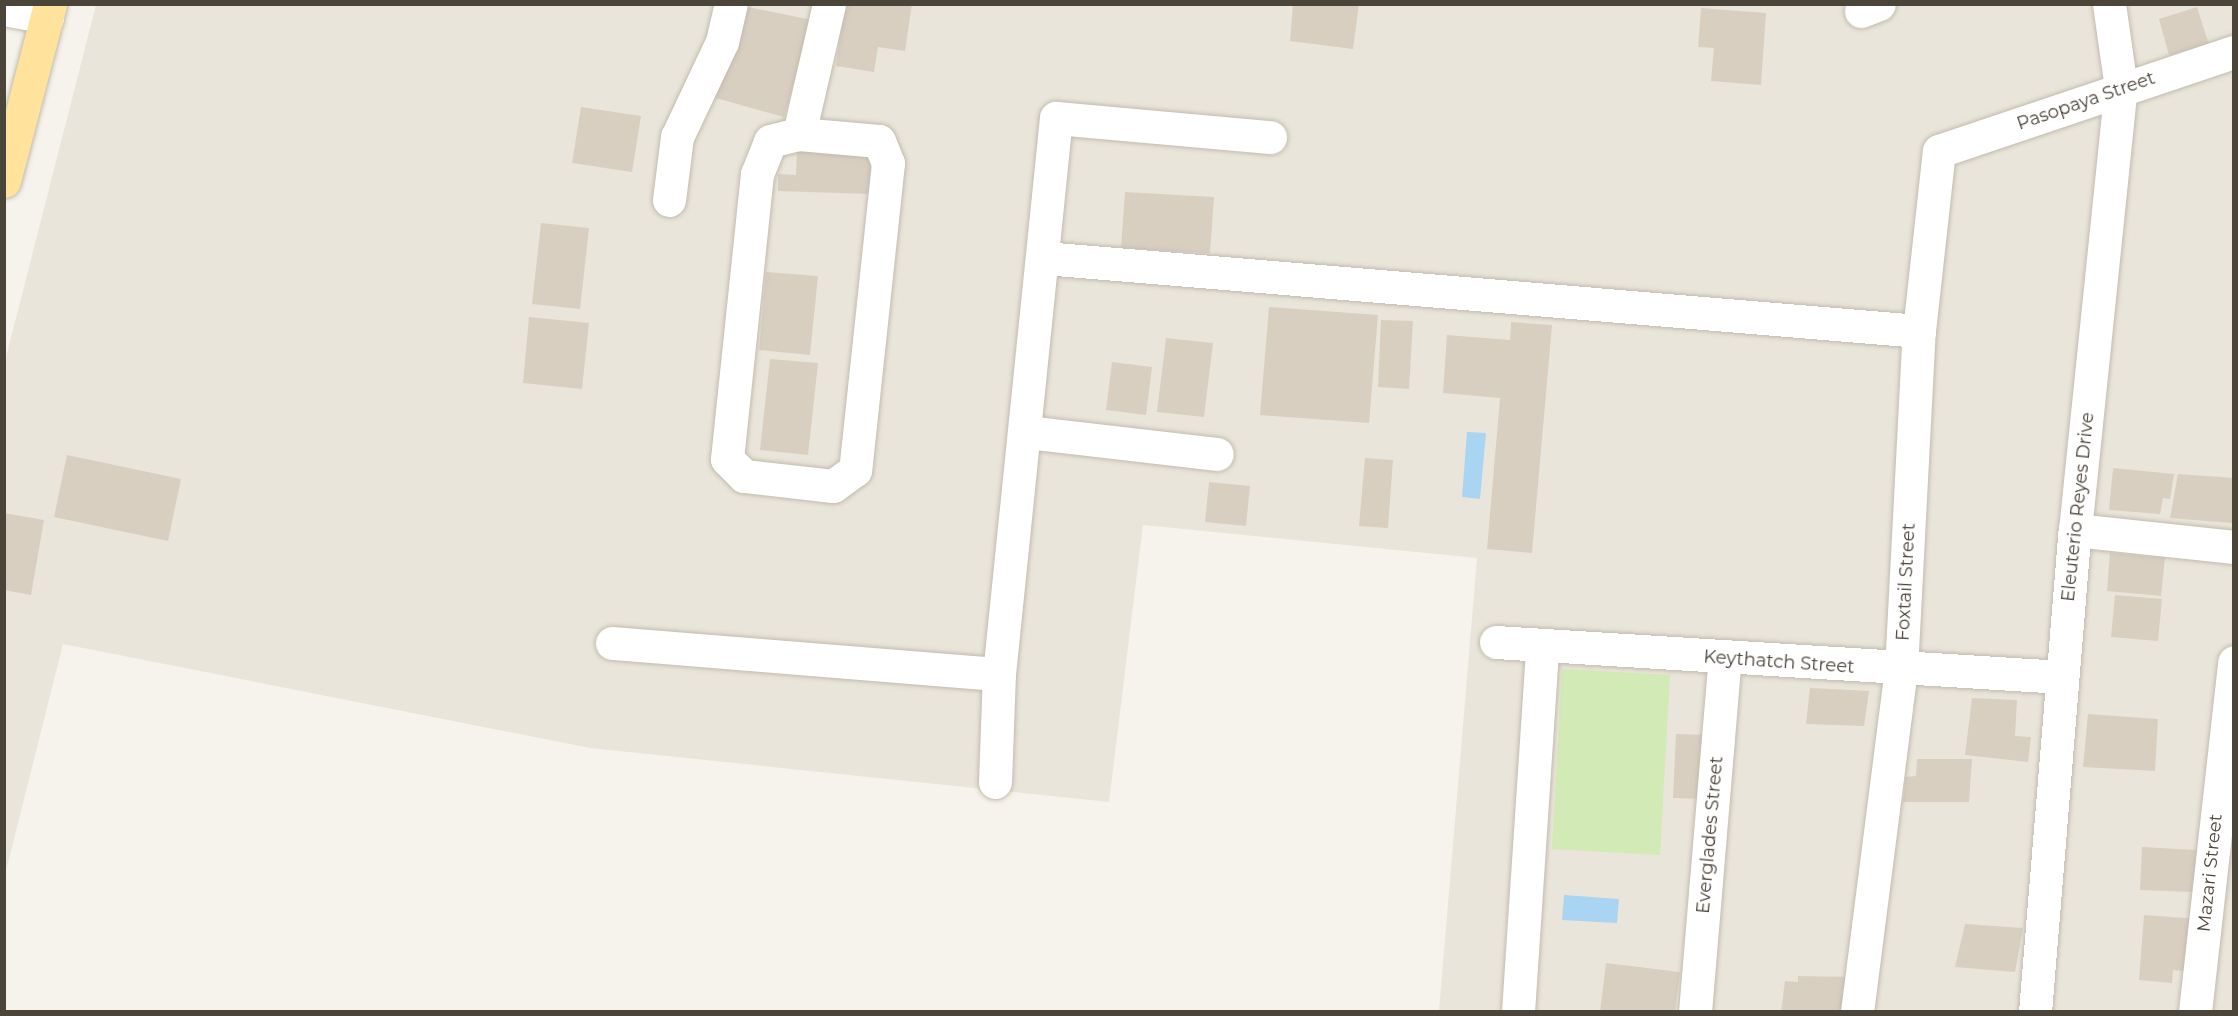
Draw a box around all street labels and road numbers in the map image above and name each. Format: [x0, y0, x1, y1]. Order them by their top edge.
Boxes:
street label: Pasopaya Street [2014, 67, 2158, 135]
street label: Eleuterio Reyes Drive [2057, 411, 2099, 603]
street label: Foxtail Street [1892, 522, 1920, 642]
street label: Keythatch Street [1703, 646, 1855, 678]
street label: Everglades Street [1692, 755, 1728, 915]
street label: Mazari Street [2193, 813, 2227, 933]

